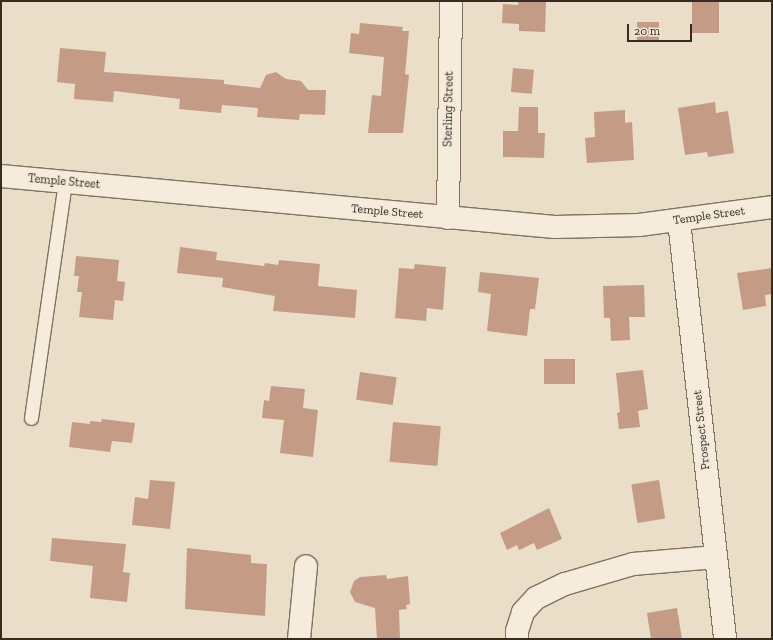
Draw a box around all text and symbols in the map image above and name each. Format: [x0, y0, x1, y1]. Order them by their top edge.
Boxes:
scale bar [629, 16, 694, 42]
text: 20 m [634, 24, 660, 38]
street label: Sterling Street [441, 71, 457, 147]
street label: Temple Street [27, 172, 101, 192]
street label: Temple Street [350, 202, 424, 222]
street label: Temple Street [672, 204, 746, 228]
street label: Prospect Street [691, 390, 713, 470]

